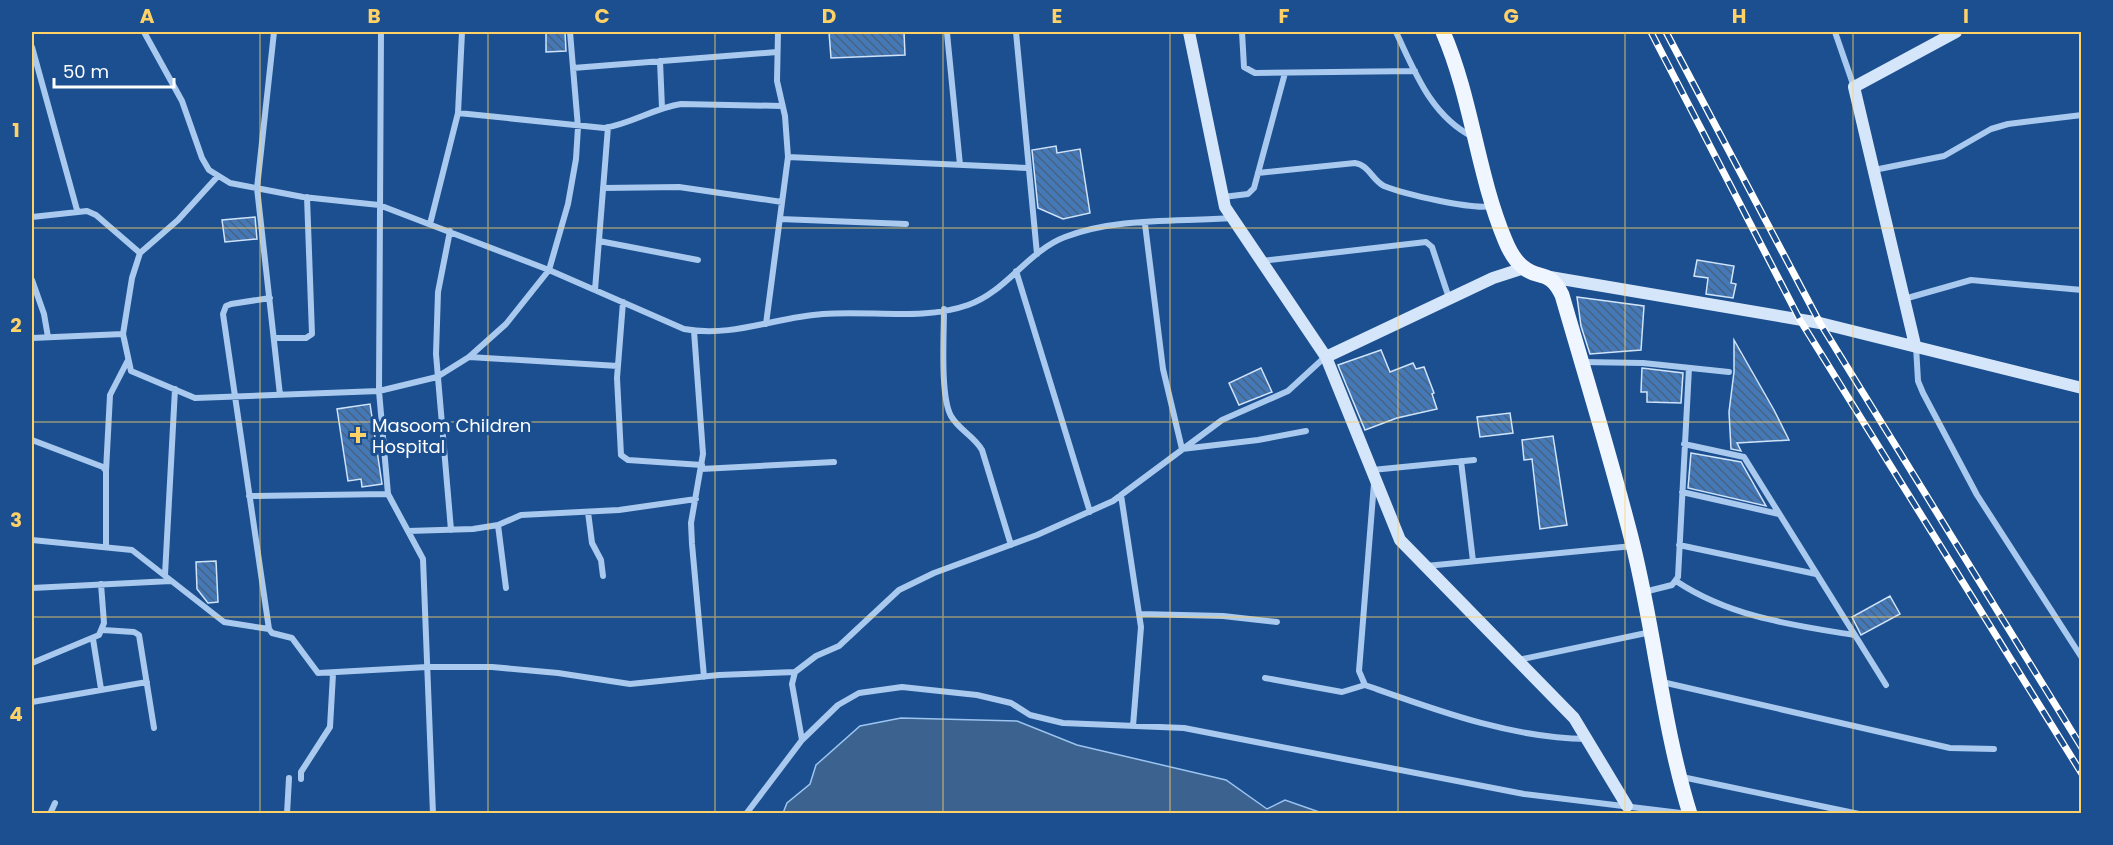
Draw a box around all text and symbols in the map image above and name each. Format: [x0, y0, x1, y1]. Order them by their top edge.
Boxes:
text: A [140, 2, 155, 30]
text: B [367, 2, 381, 30]
text: C [594, 2, 610, 30]
text: D [822, 2, 836, 30]
text: E [1052, 2, 1062, 30]
text: F [1279, 2, 1290, 30]
text: G [1503, 2, 1519, 30]
text: H [1732, 2, 1746, 30]
text: I [1963, 2, 1969, 30]
scale bar [54, 51, 174, 89]
text: 50 m [63, 59, 109, 84]
text: 1 [12, 116, 20, 144]
text: 2 [10, 311, 22, 339]
place label: Masoom Children Hospital [372, 413, 531, 459]
marker: Masoom Children Hospital [349, 426, 367, 444]
text: 3 [10, 506, 22, 534]
text: 4 [9, 700, 23, 728]

